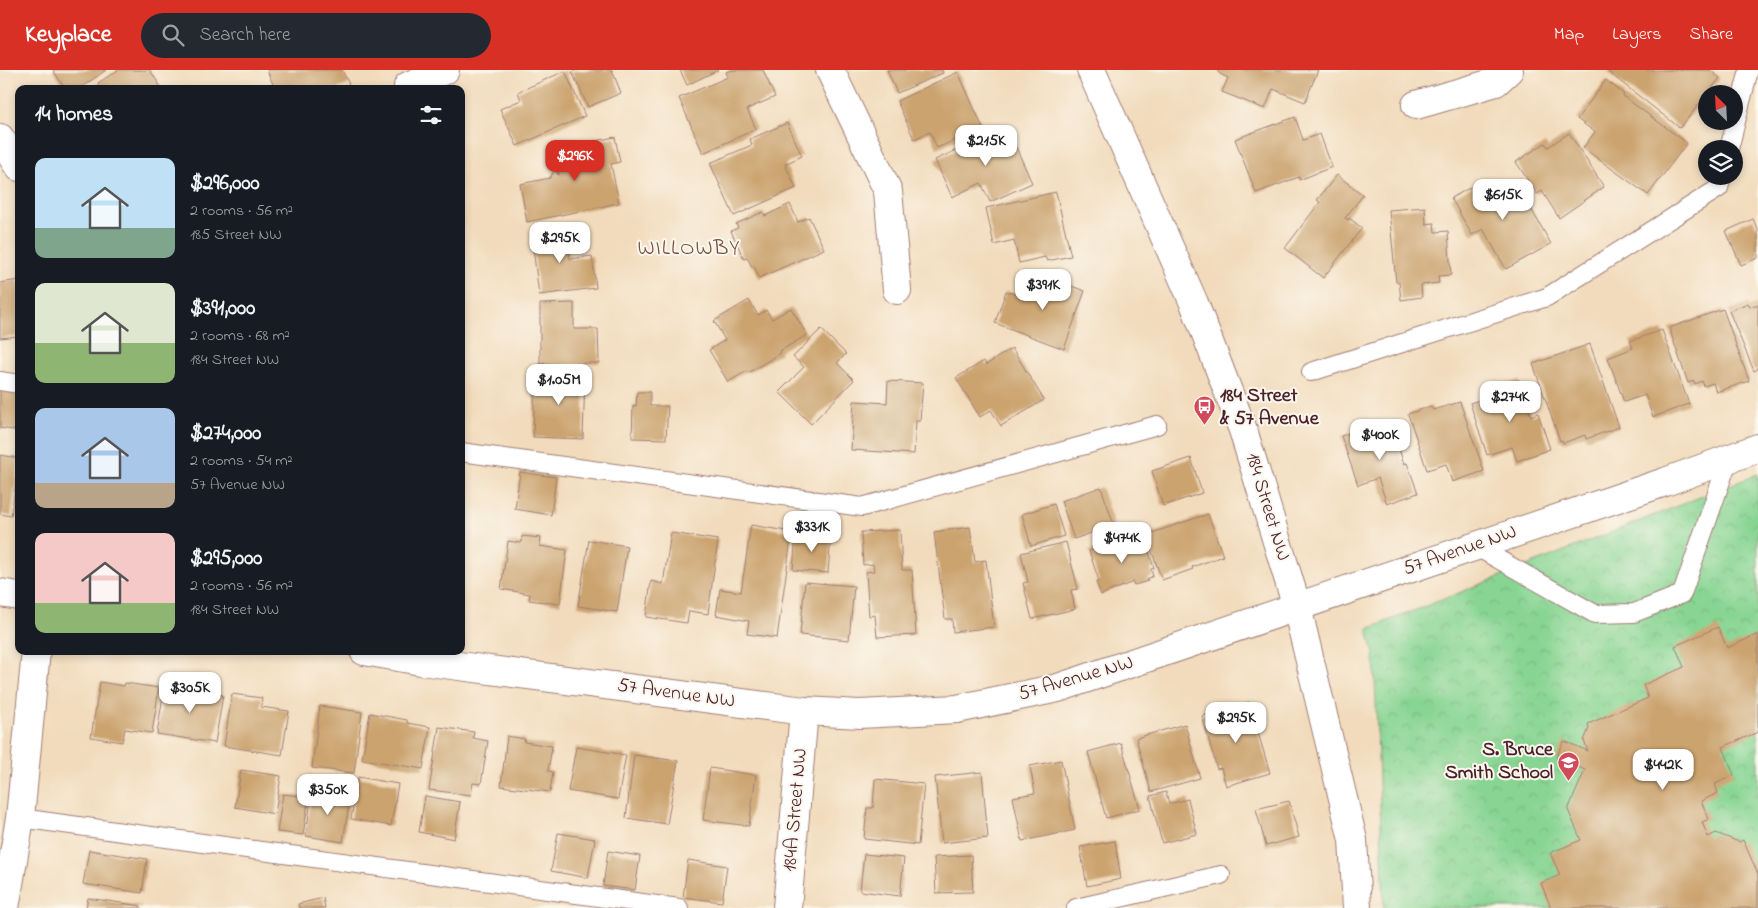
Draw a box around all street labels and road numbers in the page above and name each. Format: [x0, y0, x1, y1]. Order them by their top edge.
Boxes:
street label: 184 Street NW [1237, 449, 1297, 565]
street label: 57 Avenue NW [1399, 518, 1521, 584]
street label: 57 Avenue NW [1015, 649, 1137, 709]
street label: 57 Avenue NW [615, 671, 737, 717]
street label: 184A Street NW [776, 747, 816, 873]

